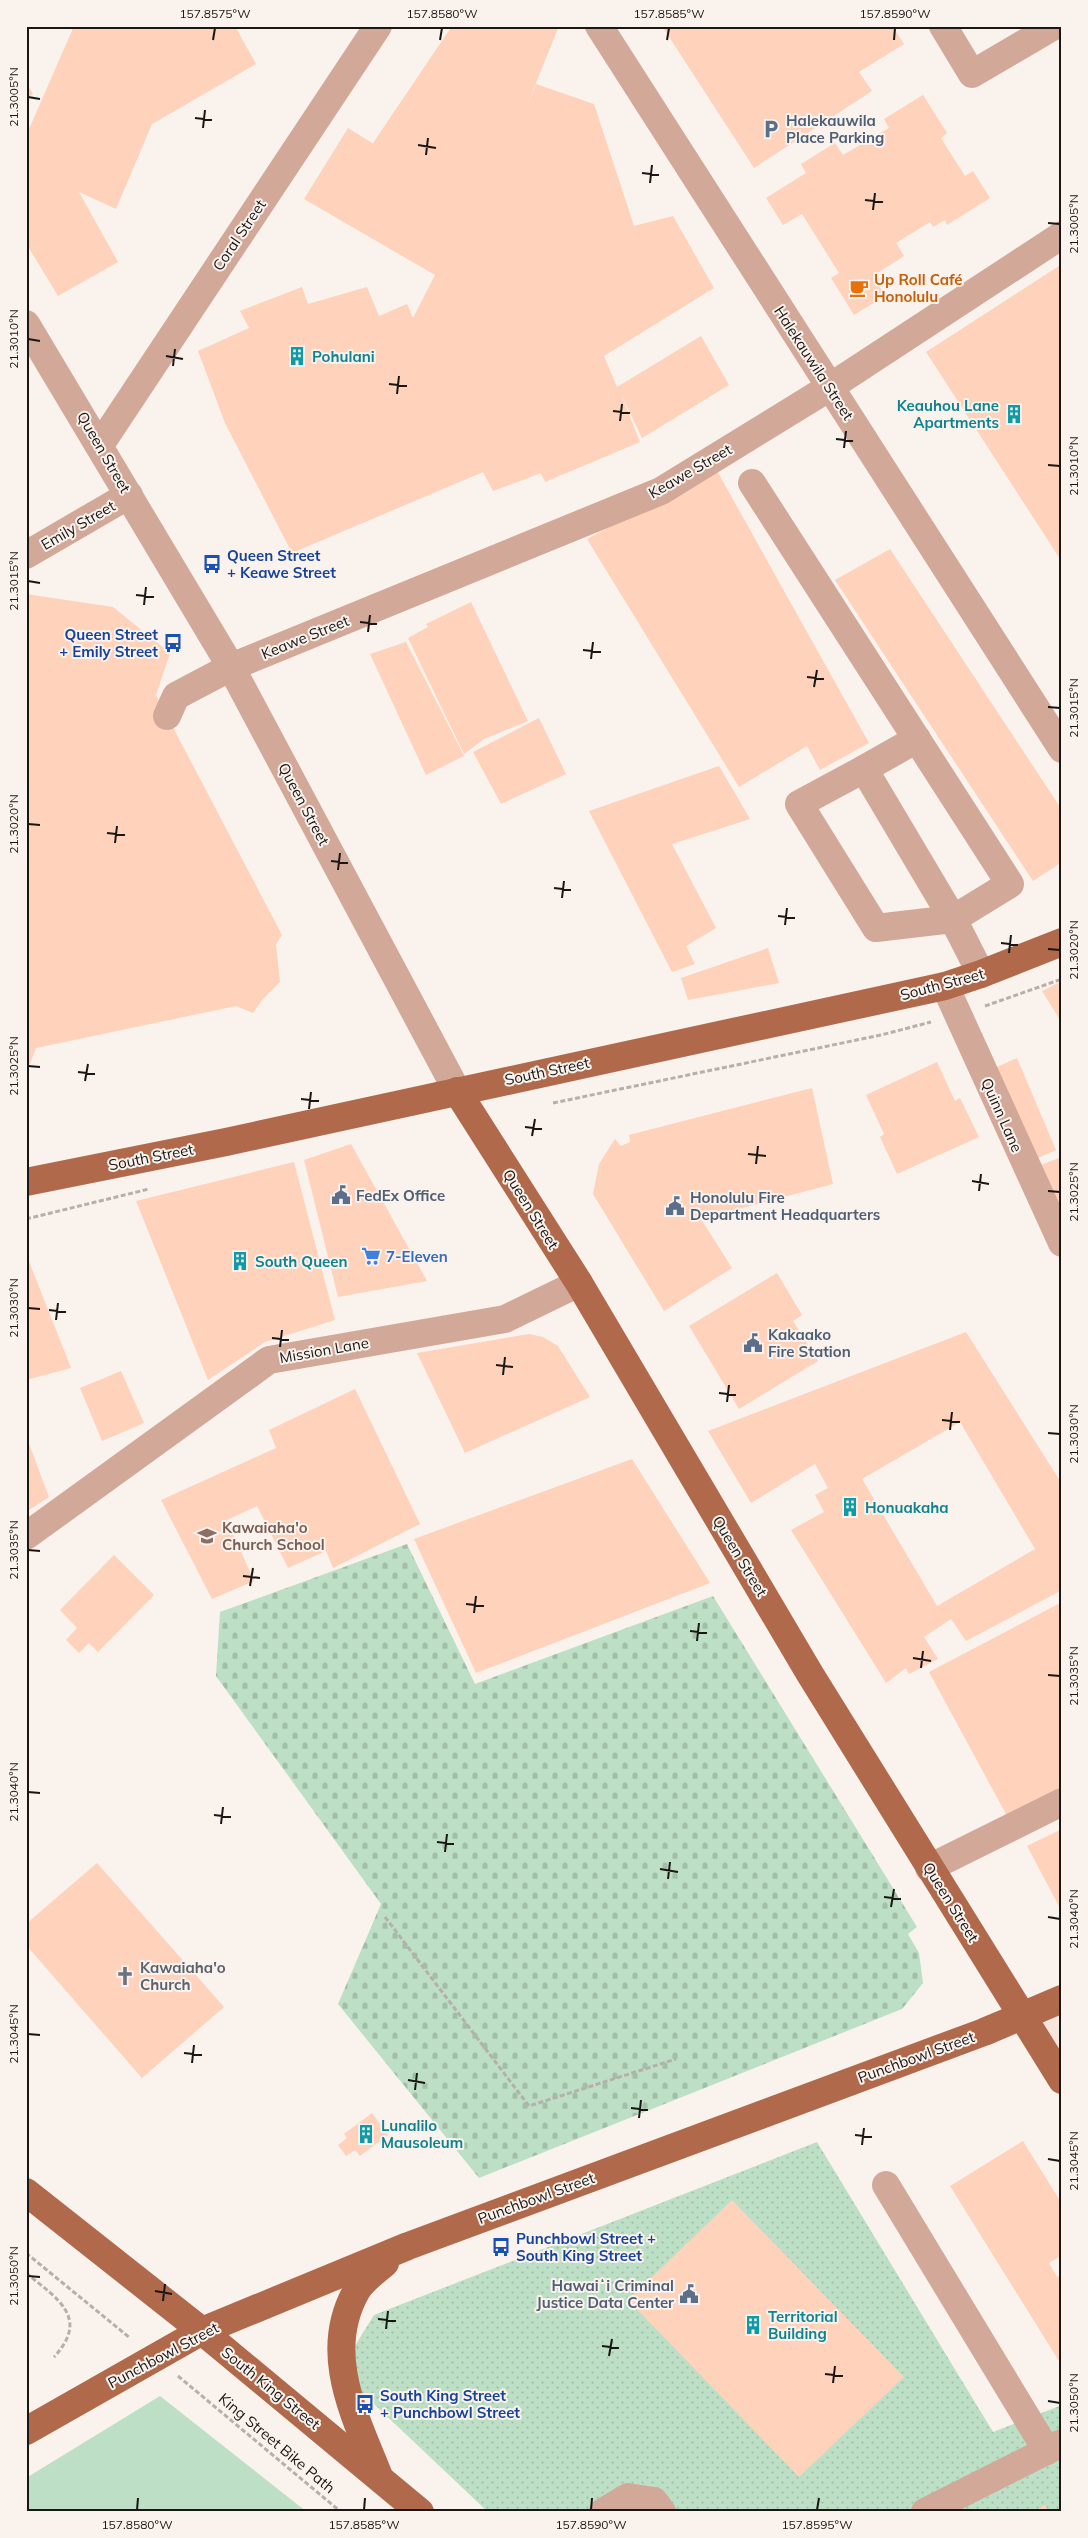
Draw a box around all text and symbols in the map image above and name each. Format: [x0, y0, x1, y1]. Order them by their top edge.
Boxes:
text: 157.8575°W [179, 6, 251, 21]
text: 157.8580°W [406, 6, 478, 21]
text: 157.8585°W [633, 6, 705, 21]
text: 157.8590°W [859, 6, 931, 21]
text: 21.3005°N [6, 67, 21, 127]
place label: Halekauwila Place Parking [786, 111, 884, 147]
parking icon: Halekauwila Place Parking [760, 118, 782, 140]
text: 21.3005°N [1066, 194, 1081, 254]
street label: Coral Street [208, 196, 270, 274]
place label: Up Roll Café Honolulu [874, 270, 963, 306]
cafe icon: Up Roll Café Honolulu [848, 277, 870, 299]
street label: Halekauwila Street [770, 302, 858, 424]
text: 21.3010°N [6, 309, 21, 369]
building icon: Pohulani [286, 345, 308, 367]
place label: Pohulani [312, 347, 375, 366]
place label: Keauhou Lane Apartments [897, 396, 999, 432]
building icon: Keauhou Lane Apartments [1003, 403, 1025, 425]
street label: Queen Street [73, 408, 135, 496]
text: 21.3010°N [1066, 436, 1081, 496]
street label: Keawe Street [645, 440, 735, 502]
street label: Emily Street [38, 496, 118, 554]
place label: Queen Street + Keawe Street [227, 546, 336, 582]
text: 21.3015°N [6, 551, 21, 611]
bus stop icon: Queen Street + Keawe Street [201, 553, 223, 575]
street label: Keawe Street [258, 611, 352, 663]
place label: Queen Street + Emily Street [59, 625, 158, 661]
bus stop icon: Queen Street + Emily Street [162, 632, 184, 654]
text: 21.3015°N [1066, 678, 1081, 738]
street label: Queen Street [274, 759, 334, 849]
text: 21.3020°N [6, 794, 21, 854]
text: 21.3020°N [1066, 920, 1081, 980]
street label: South Street [898, 964, 986, 1004]
text: 21.3025°N [6, 1036, 21, 1096]
street label: South Street [503, 1053, 591, 1089]
street label: Quinn Lane [977, 1075, 1027, 1155]
street label: South Street [107, 1139, 195, 1175]
text: 21.3025°N [1066, 1162, 1081, 1222]
street label: Queen Street [499, 1165, 563, 1253]
public building icon: FedEx Office [330, 1184, 352, 1206]
place label: FedEx Office [356, 1186, 445, 1205]
place label: Honolulu Fire Department Headquarters [690, 1188, 880, 1224]
public building icon: Honolulu Fire Department Headquarters [664, 1195, 686, 1217]
supermarket icon: 7-Eleven [360, 1245, 382, 1267]
place label: 7-Eleven [386, 1247, 448, 1266]
building icon: South Queen [229, 1250, 251, 1272]
place label: South Queen [255, 1252, 348, 1271]
text: 21.3030°N [6, 1278, 21, 1338]
place label: Kakaako Fire Station [768, 1325, 851, 1361]
public building icon: Kakaako Fire Station [742, 1332, 764, 1354]
street label: Mission Lane [278, 1333, 370, 1367]
text: 21.3030°N [1066, 1404, 1081, 1464]
building icon: Honuakaha [839, 1496, 861, 1518]
place label: Honuakaha [865, 1498, 949, 1517]
street label: Queen Street [708, 1512, 772, 1600]
place label: Kawaiaha'o Church School [222, 1518, 325, 1554]
text: 21.3035°N [6, 1520, 21, 1580]
school or university icon: Kawaiaha'o Church School [196, 1525, 218, 1547]
text: 21.3035°N [1066, 1646, 1081, 1706]
text: 21.3040°N [6, 1762, 21, 1822]
street label: Queen Street [919, 1858, 983, 1946]
text: 21.3040°N [1066, 1889, 1081, 1949]
place label: Kawaiaha'o Church [140, 1958, 226, 1994]
church icon: Kawaiaha'o Church [114, 1965, 136, 1987]
text: 21.3045°N [6, 2004, 21, 2064]
street label: Punchbowl Street [855, 2027, 977, 2087]
place label: Lunalilo Mausoleum [381, 2116, 463, 2152]
building icon: Lunalilo Mausoleum [355, 2123, 377, 2145]
text: 21.3045°N [1066, 2131, 1081, 2191]
street label: Punchbowl Street [475, 2168, 597, 2228]
place label: Punchbowl Street + South King Street [516, 2229, 656, 2265]
bus stop icon: Punchbowl Street + South King Street [490, 2236, 512, 2258]
text: 21.3050°N [6, 2246, 21, 2306]
place label: Hawaiʻi Criminal Justice Data Center [536, 2276, 674, 2312]
public building icon: Hawaiʻi Criminal Justice Data Center [678, 2283, 700, 2305]
place label: Territorial Building [768, 2307, 838, 2343]
building icon: Territorial Building [742, 2314, 764, 2336]
street label: Punchbowl Street [104, 2318, 222, 2392]
street label: South King Street [218, 2343, 324, 2433]
text: 21.3050°N [1066, 2373, 1081, 2433]
place label: South King Street + Punchbowl Street [380, 2386, 520, 2422]
street label: King Street Bike Path [215, 2389, 339, 2497]
bus stop icon: South King Street + Punchbowl Street [354, 2393, 376, 2415]
text: 157.8580°W [101, 2517, 173, 2532]
text: 157.8585°W [328, 2517, 400, 2532]
text: 157.8590°W [555, 2517, 627, 2532]
text: 157.8595°W [781, 2517, 853, 2532]

